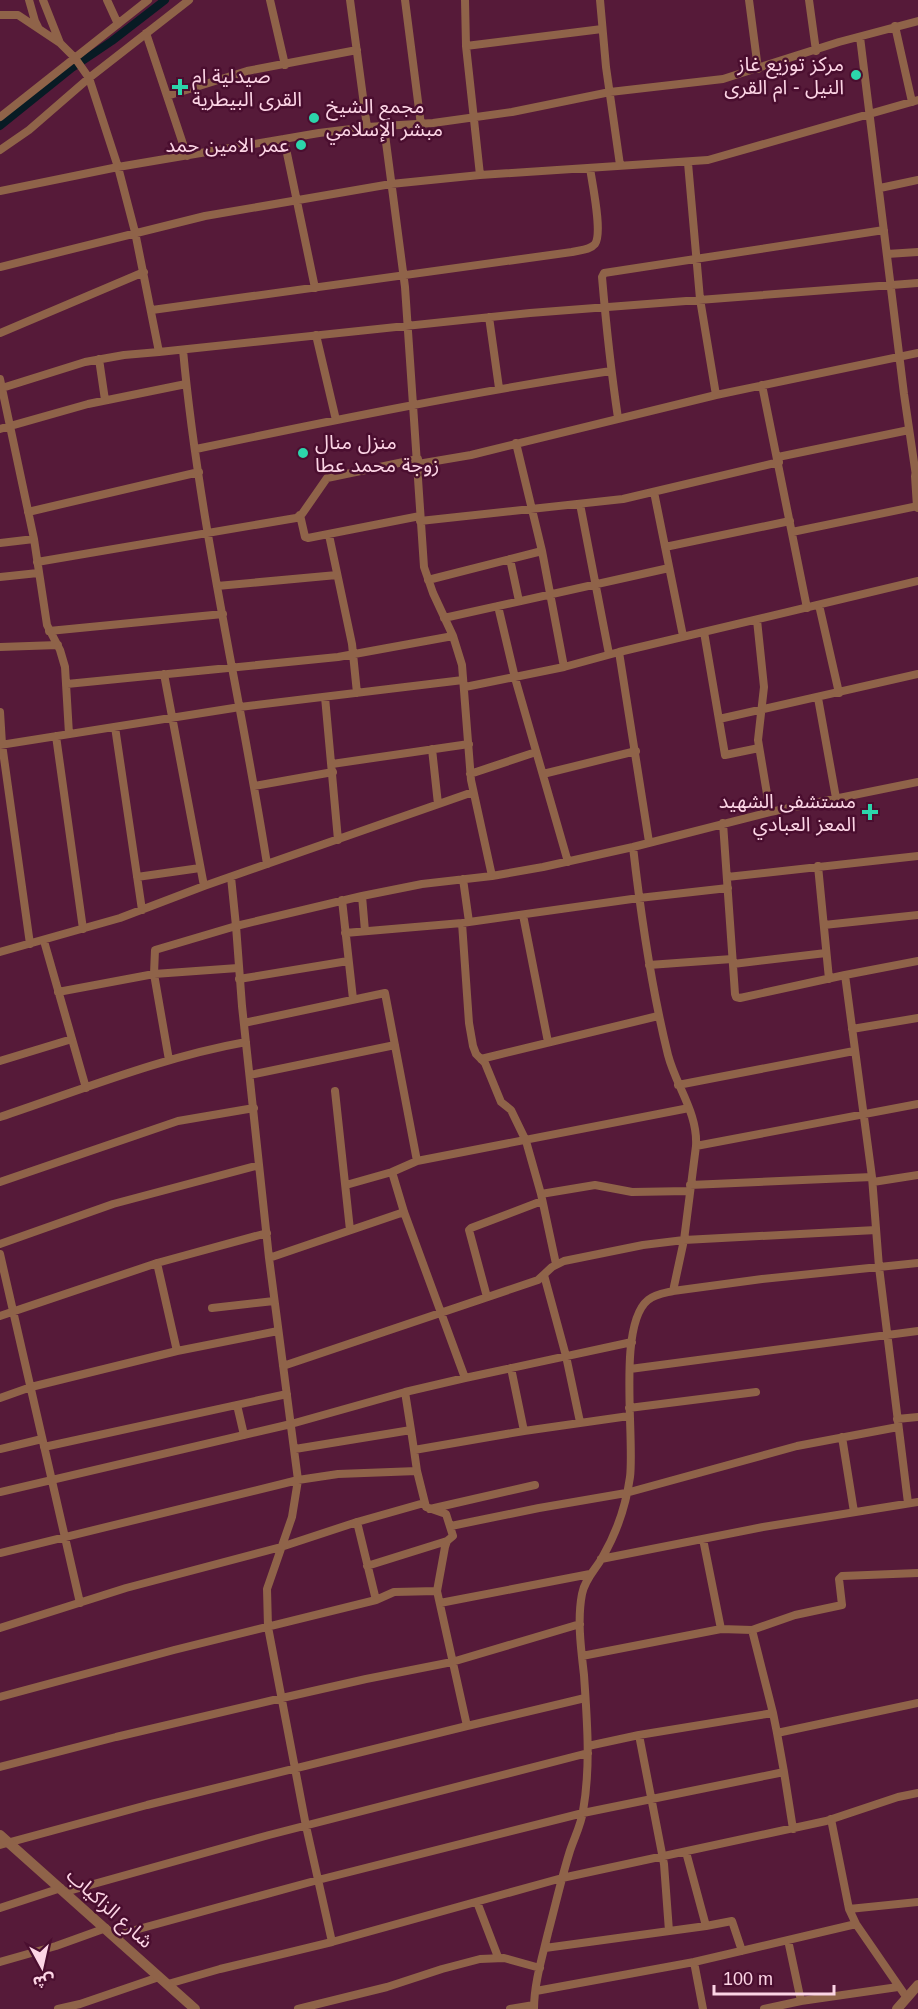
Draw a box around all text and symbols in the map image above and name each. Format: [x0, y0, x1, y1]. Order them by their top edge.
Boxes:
place label: مركز توزيع غاز النيل - ام القرى [724, 53, 844, 102]
place label: صيدلية ام القرى البيطرية [192, 65, 302, 111]
marker: مركز توزيع غاز النيل - ام القرى [849, 68, 863, 82]
marker: صيدلية ام القرى البيطرية [173, 80, 187, 94]
place label: مجمع الشيخ مبشر الإسلامي [326, 95, 443, 145]
marker: مجمع الشيخ مبشر الإسلامي [307, 111, 321, 125]
place label: عمر الامين حمد [165, 134, 289, 157]
marker: عمر الامين حمد [294, 138, 308, 152]
place label: منزل منال زوجة محمد عطا [315, 431, 439, 477]
marker: منزل منال زوجة محمد عطا [296, 446, 310, 460]
place label: مستشفى الشهيد المعز العبادي [719, 790, 856, 840]
marker: مستشفى الشهيد المعز العبادي [861, 803, 879, 821]
street label: شارع الزاكياب [60, 1864, 158, 1955]
north arrow [12, 1937, 72, 1997]
scale bar [714, 1958, 834, 1996]
text: 100 m [723, 1969, 773, 1989]
text: ش [32, 1970, 56, 1991]

